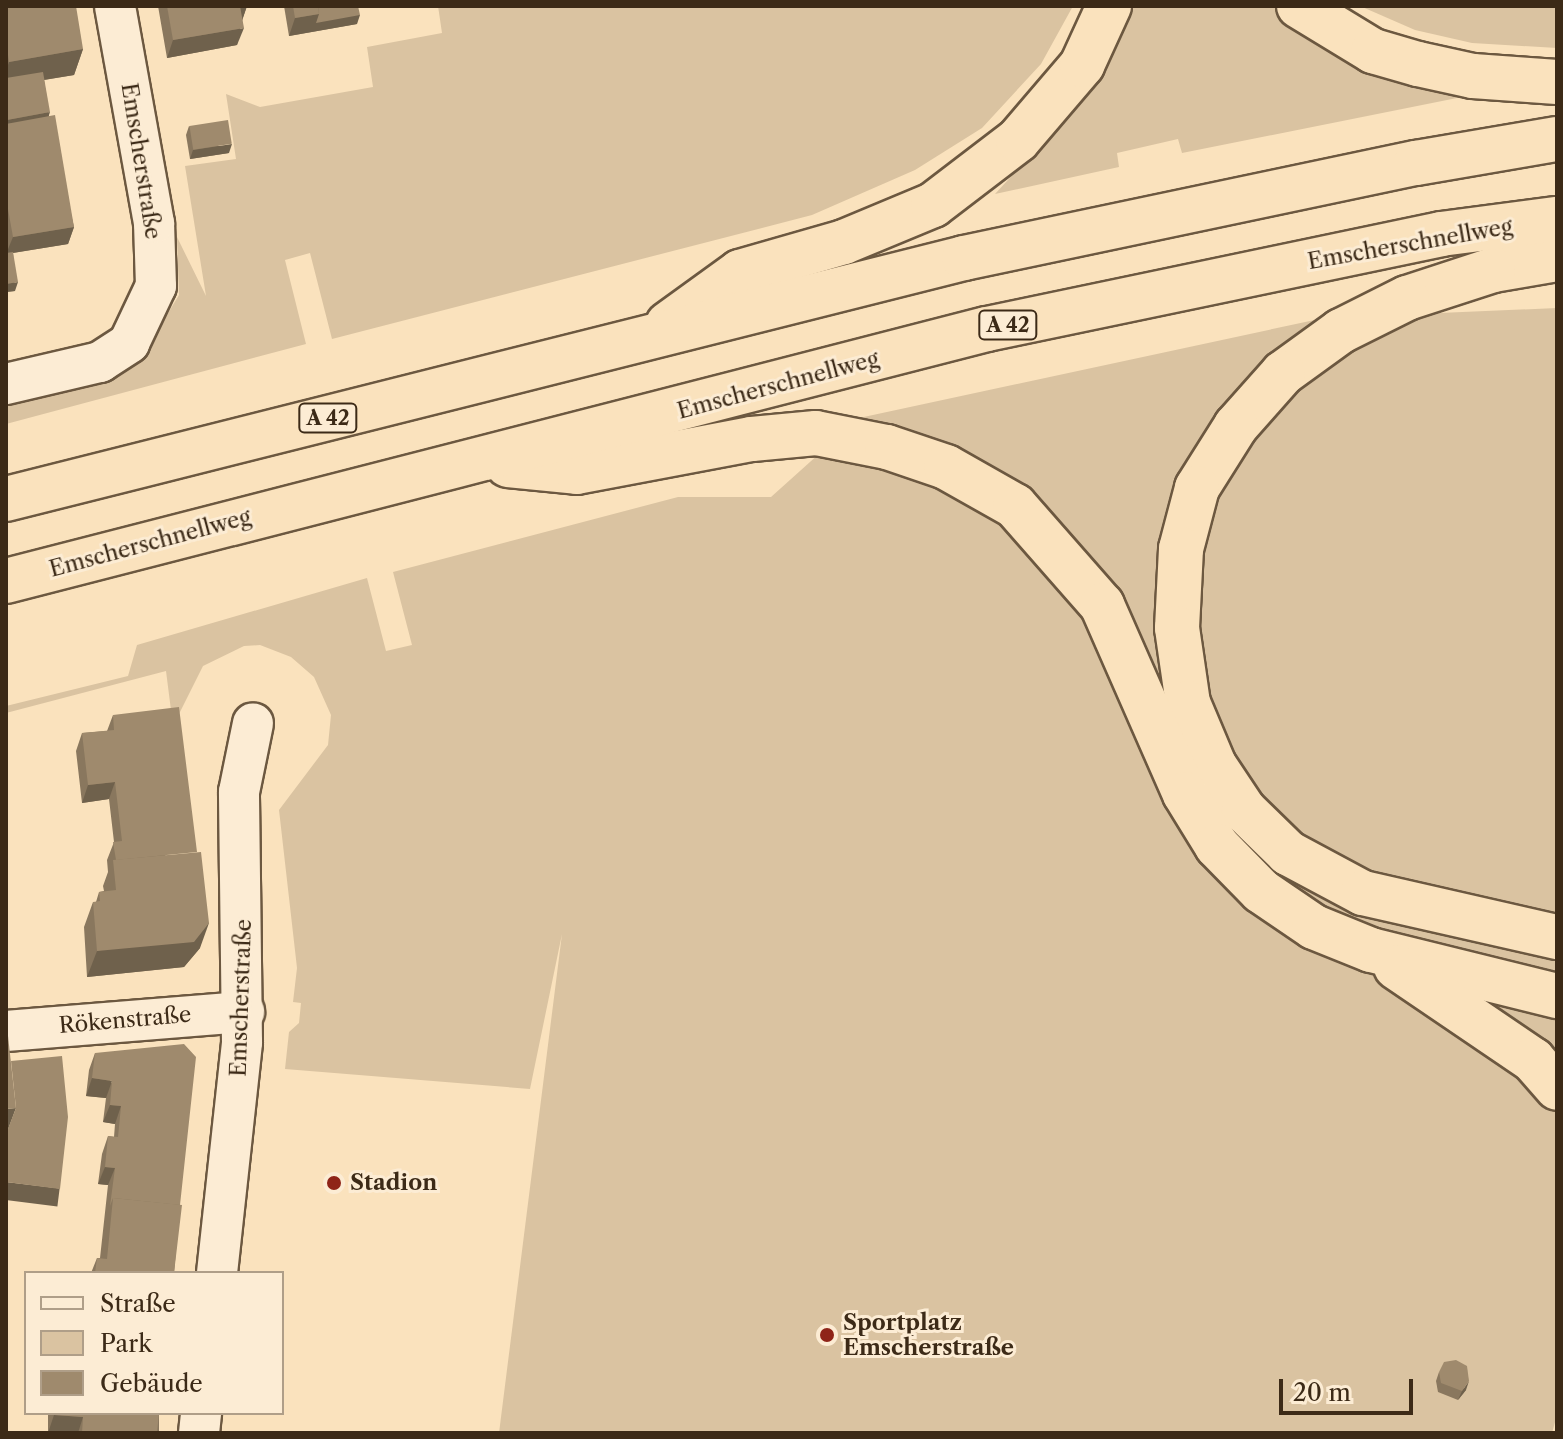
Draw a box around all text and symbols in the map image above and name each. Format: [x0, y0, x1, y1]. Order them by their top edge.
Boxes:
street label: Emscherstraße [116, 81, 166, 241]
street label: Emscherschnellweg [1306, 213, 1514, 275]
road number: A 42 [976, 309, 1040, 341]
street label: Emscherschnellweg [674, 345, 882, 425]
road number: A 42 [296, 402, 360, 434]
street label: Emscherschnellweg [46, 503, 254, 583]
street label: Emscherstraße [225, 919, 257, 1077]
street label: Rökenstraße [58, 1001, 192, 1039]
place label: Stadion [350, 1170, 437, 1196]
marker: Stadion [325, 1174, 343, 1192]
legend [24, 1271, 284, 1415]
text: Straße [100, 1289, 176, 1318]
place label: Sportplatz Emscherstraße [843, 1309, 1014, 1360]
marker: Sportplatz Emscherstraße [818, 1326, 836, 1344]
text: Park [100, 1329, 152, 1358]
scale bar [1283, 1363, 1417, 1413]
text: Gebäude [100, 1369, 203, 1398]
text: 20 m [1293, 1378, 1351, 1407]

